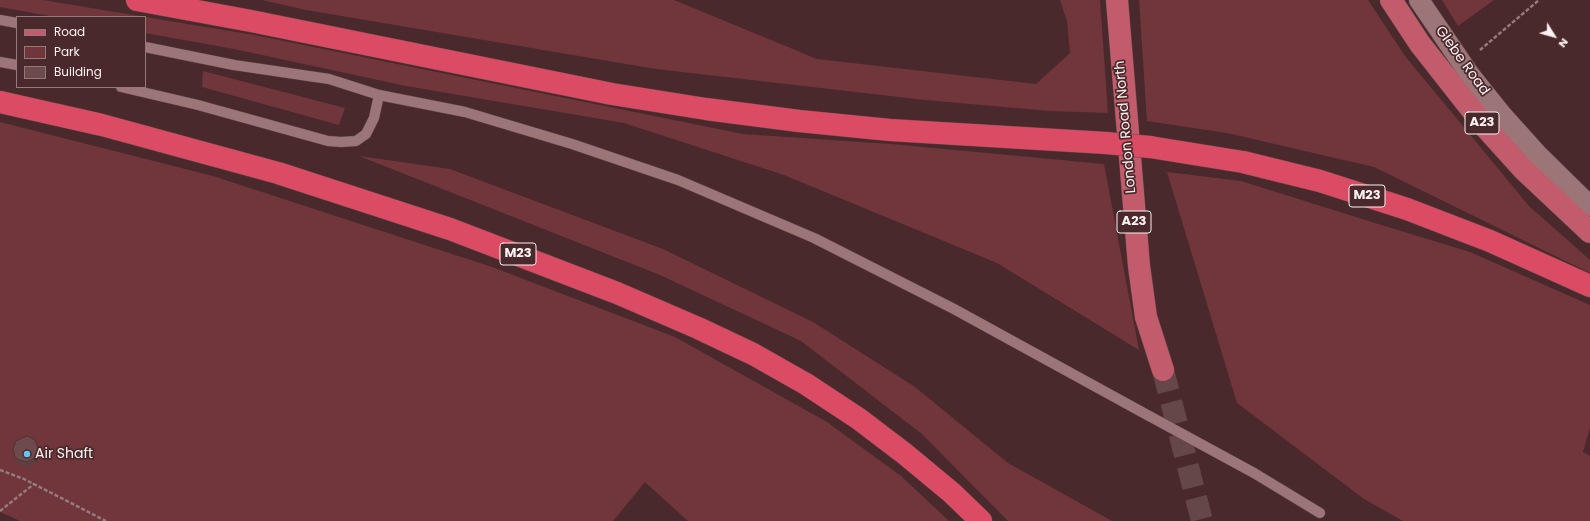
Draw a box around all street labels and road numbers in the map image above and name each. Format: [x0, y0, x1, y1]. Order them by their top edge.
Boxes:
street label: Glebe Road [1431, 23, 1493, 99]
street label: London Road North [1112, 60, 1140, 194]
road number: A23 [1465, 112, 1499, 134]
road number: M23 [1349, 185, 1385, 207]
road number: A23 [1117, 211, 1151, 233]
road number: M23 [500, 243, 536, 265]

